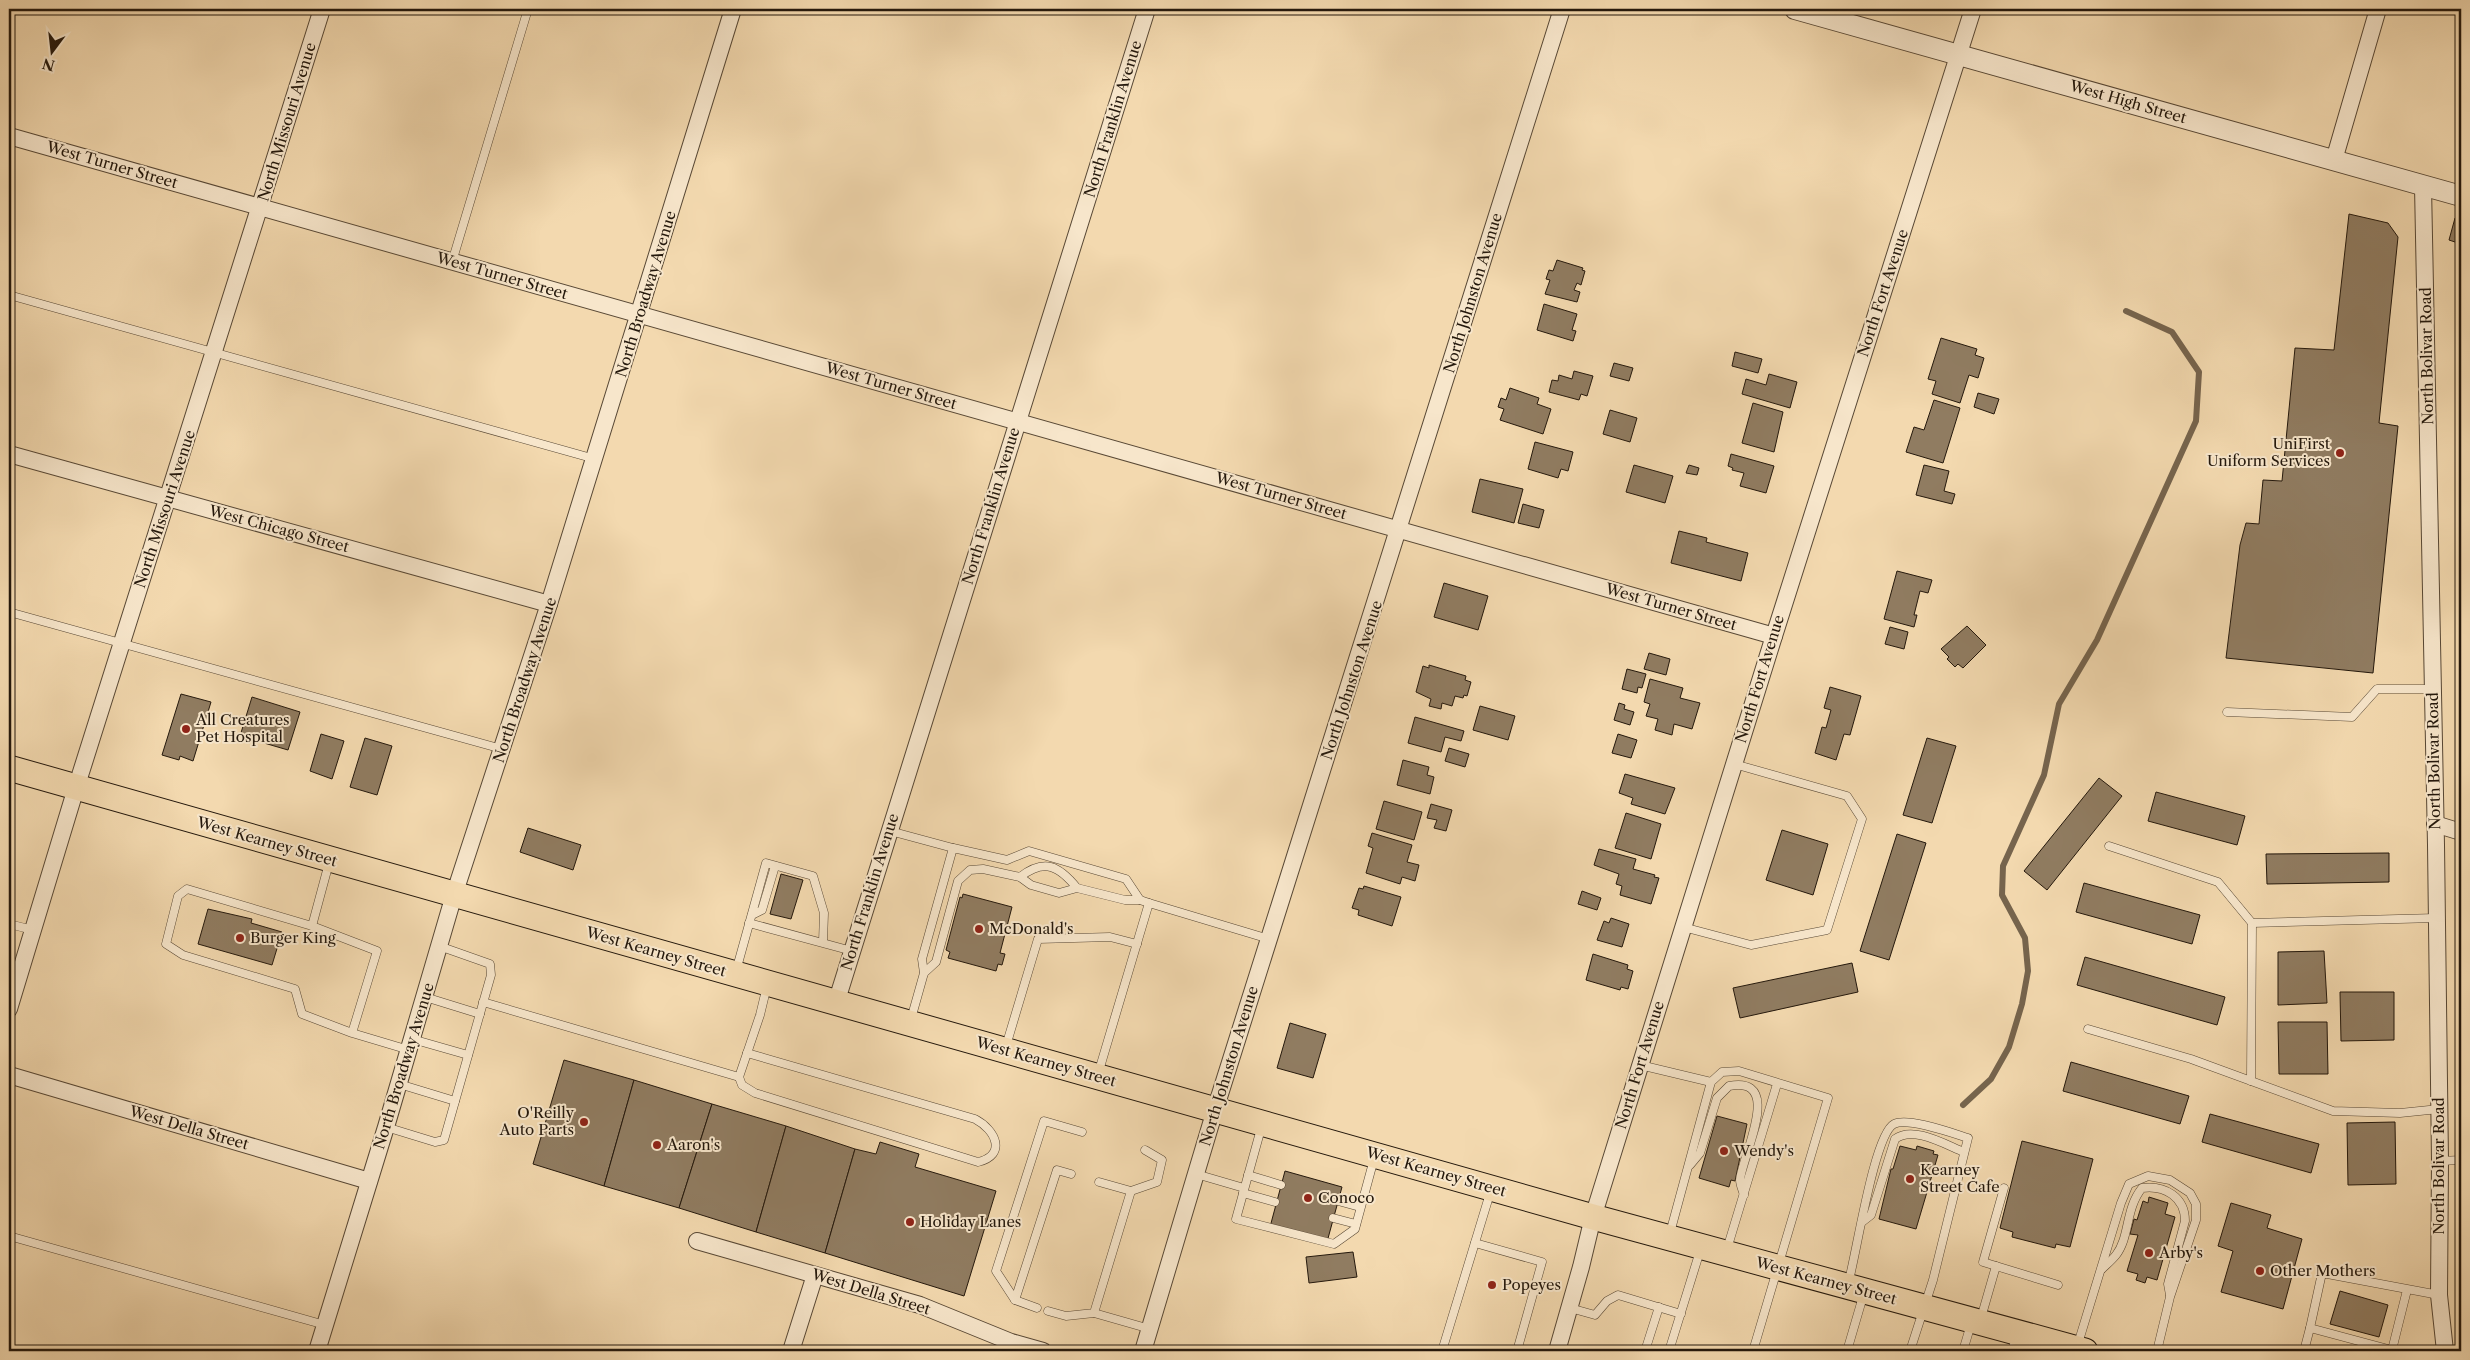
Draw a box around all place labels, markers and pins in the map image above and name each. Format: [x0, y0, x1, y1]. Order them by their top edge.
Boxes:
place label: UniFirst Uniform Services [2207, 434, 2331, 470]
marker: UniFirst Uniform Services [2334, 447, 2346, 459]
place label: All Creatures Pet Hospital [195, 710, 290, 746]
marker: All Creatures Pet Hospital [180, 723, 192, 735]
place label: McDonald's [989, 919, 1074, 938]
marker: McDonald's [973, 923, 985, 935]
place label: Burger King [250, 928, 336, 947]
marker: Burger King [234, 932, 246, 944]
place label: O'Reilly Auto Parts [499, 1103, 575, 1139]
marker: O'Reilly Auto Parts [578, 1116, 590, 1128]
place label: Aaron's [666, 1135, 720, 1154]
marker: Aaron's [651, 1139, 663, 1151]
place label: Wendy's [1733, 1141, 1794, 1160]
marker: Wendy's [1718, 1145, 1730, 1157]
place label: Kearney Street Cafe [1920, 1160, 2000, 1196]
marker: Kearney Street Cafe [1904, 1173, 1916, 1185]
place label: Conoco [1318, 1188, 1374, 1207]
marker: Conoco [1302, 1192, 1314, 1204]
place label: Holiday Lanes [920, 1212, 1021, 1231]
marker: Holiday Lanes [904, 1216, 916, 1228]
place label: Arby's [2158, 1243, 2203, 1262]
marker: Arby's [2143, 1247, 2155, 1259]
place label: Other Mothers [2270, 1261, 2376, 1280]
marker: Other Mothers [2254, 1265, 2266, 1277]
place label: Popeyes [1502, 1275, 1561, 1294]
marker: Popeyes [1486, 1279, 1498, 1291]

